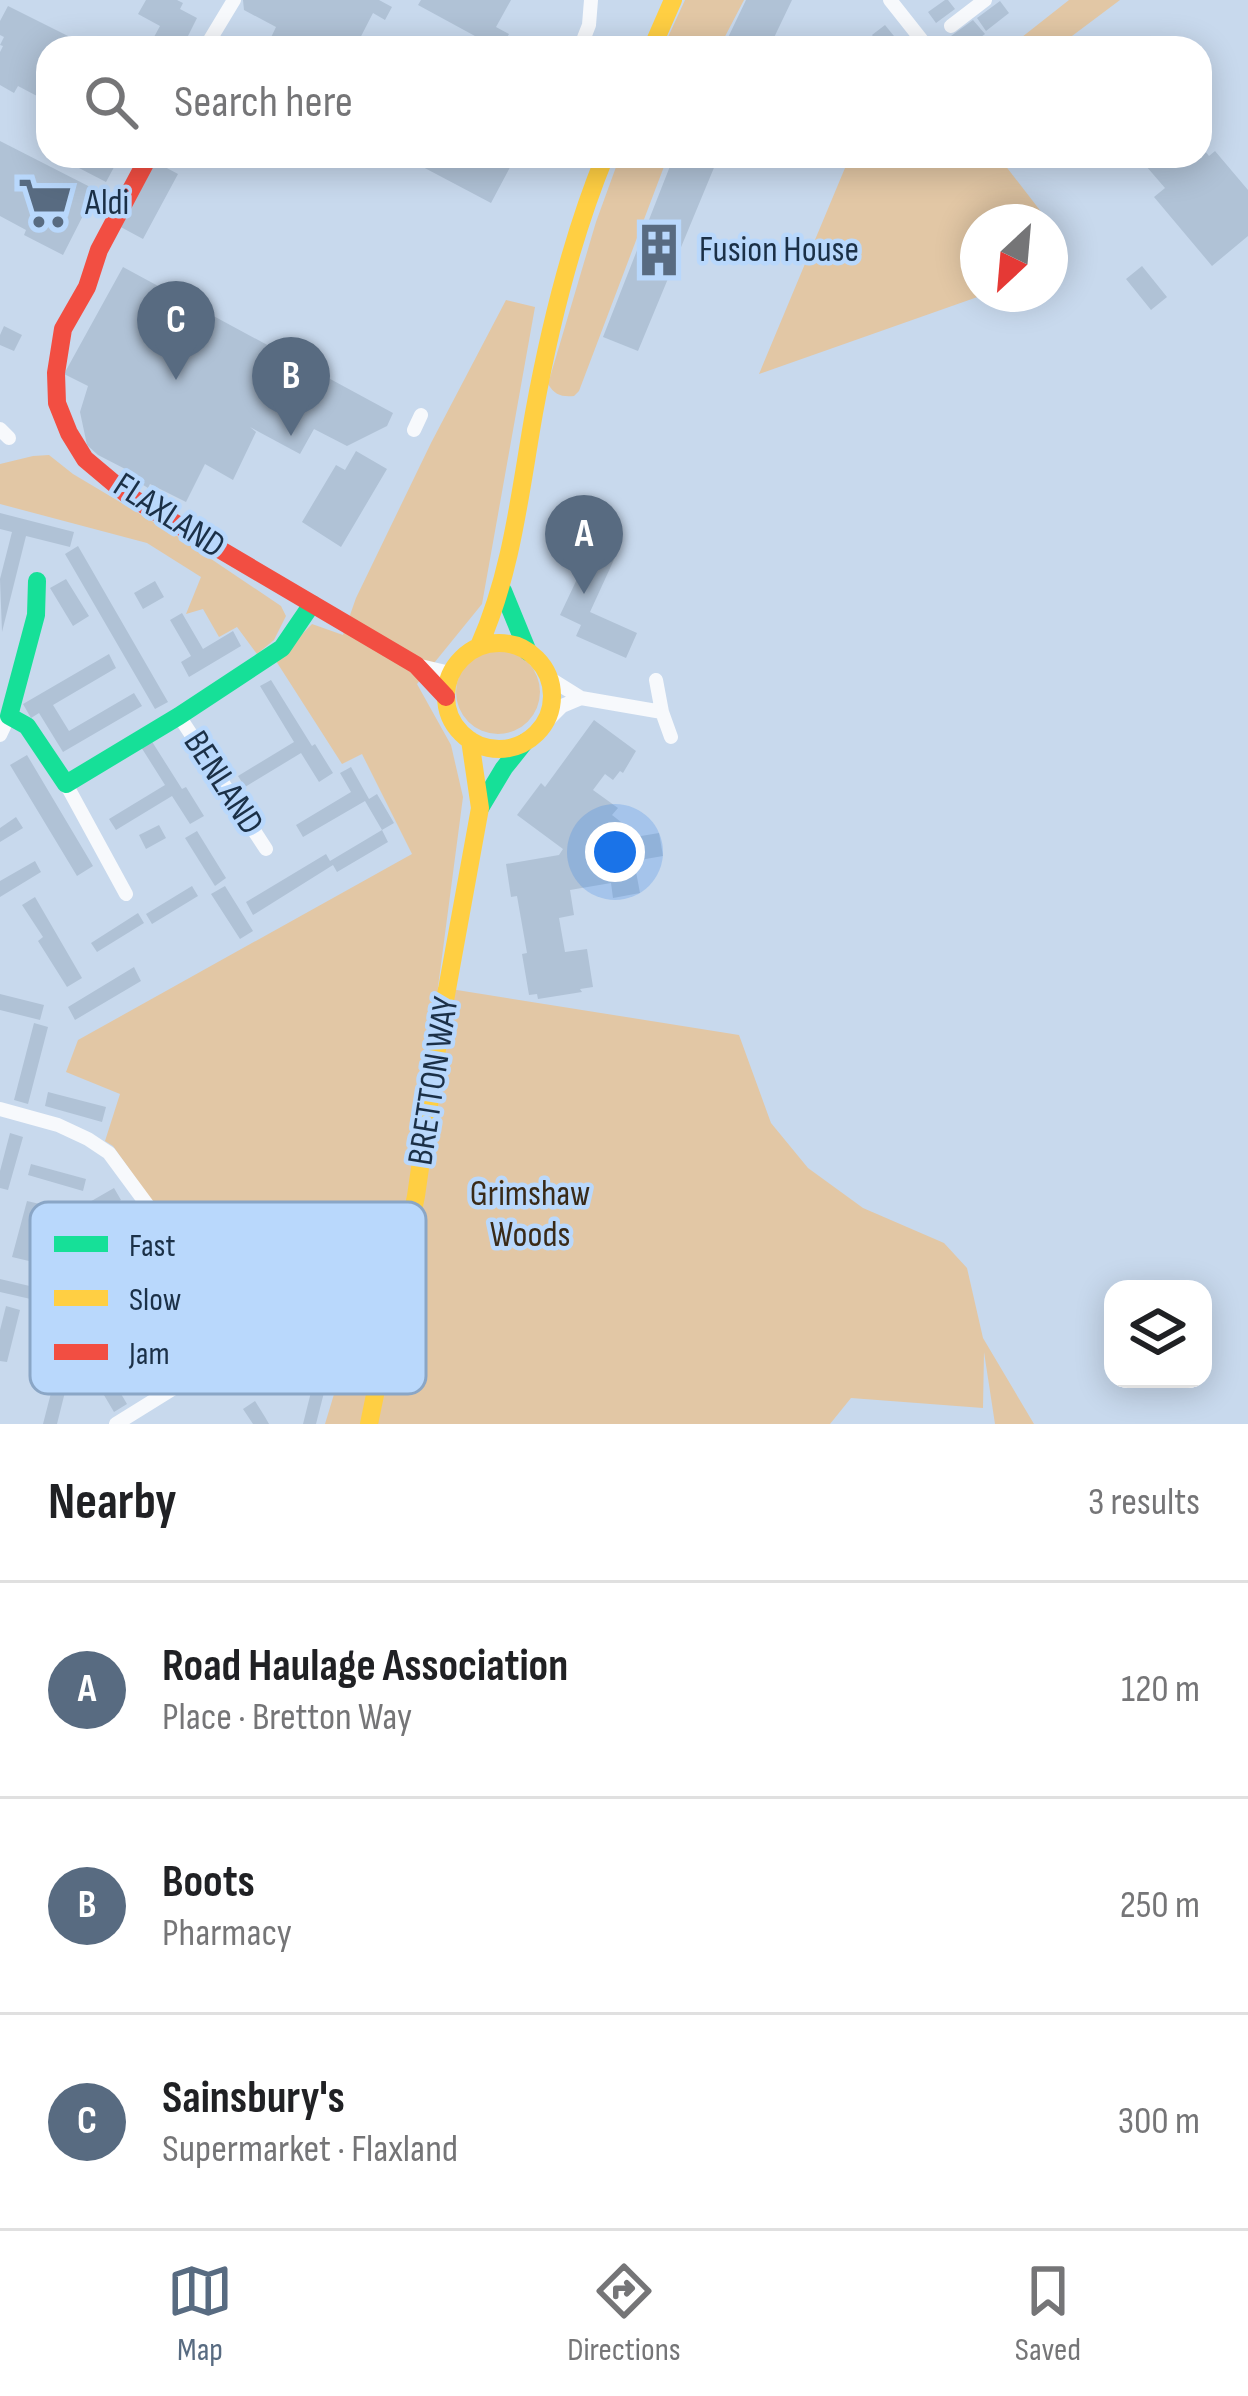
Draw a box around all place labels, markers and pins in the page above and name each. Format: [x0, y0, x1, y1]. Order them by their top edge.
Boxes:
supermarket icon: Aldi [16, 174, 74, 232]
place label: Aldi [84, 182, 129, 225]
building icon: Fusion House [630, 221, 688, 279]
place label: Fusion House [699, 229, 859, 272]
pin: C [137, 281, 215, 380]
pin: B [252, 337, 330, 436]
pin: A [545, 495, 623, 594]

